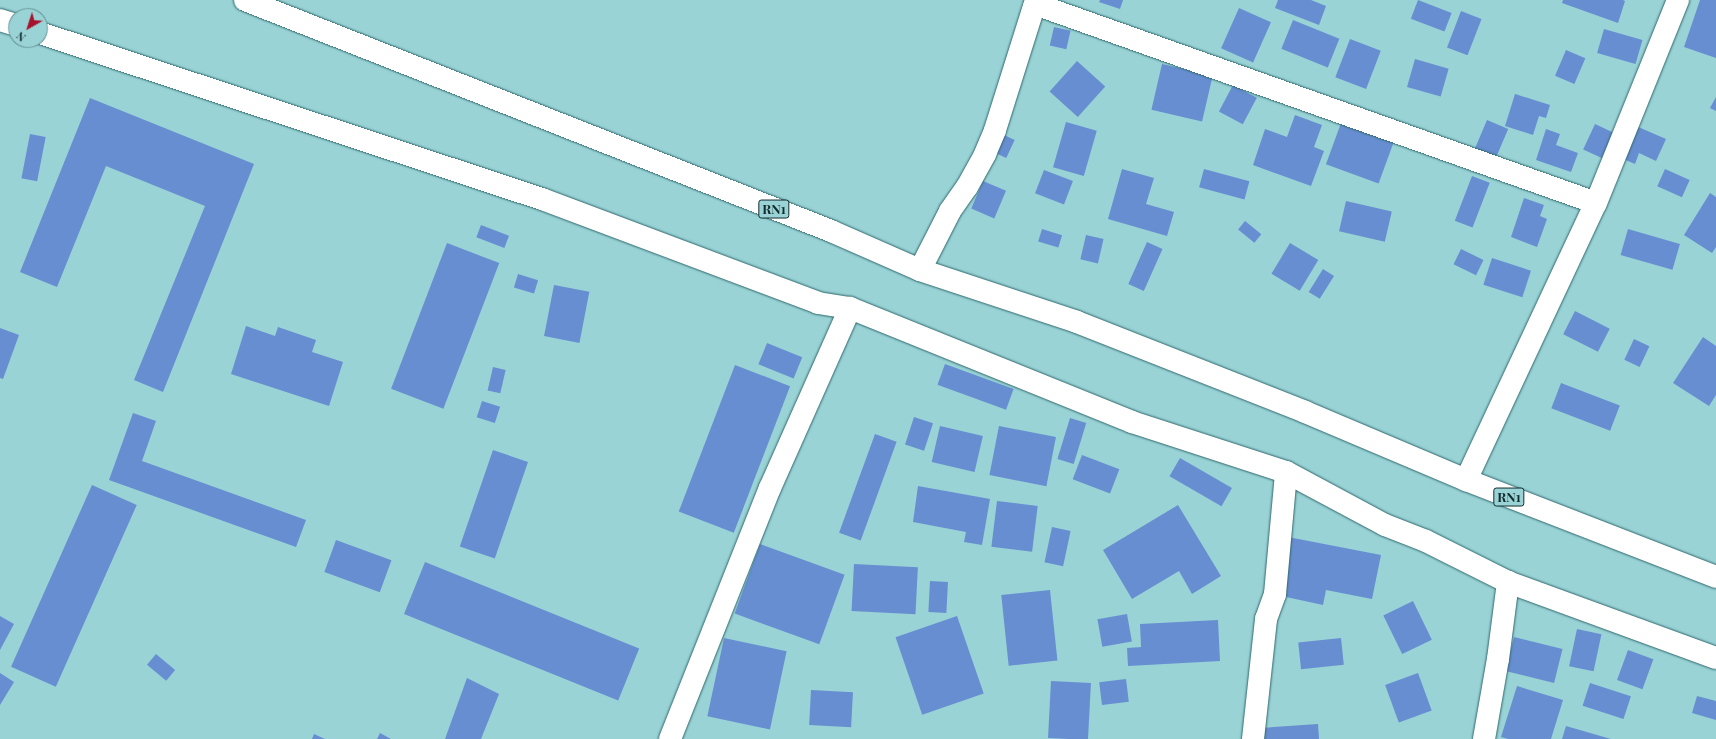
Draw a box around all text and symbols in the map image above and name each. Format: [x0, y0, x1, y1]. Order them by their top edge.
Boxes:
north arrow [8, 8, 48, 48]
text: N [13, 29, 29, 45]
road number: RN1 [758, 198, 790, 220]
road number: RN1 [1493, 486, 1525, 508]

